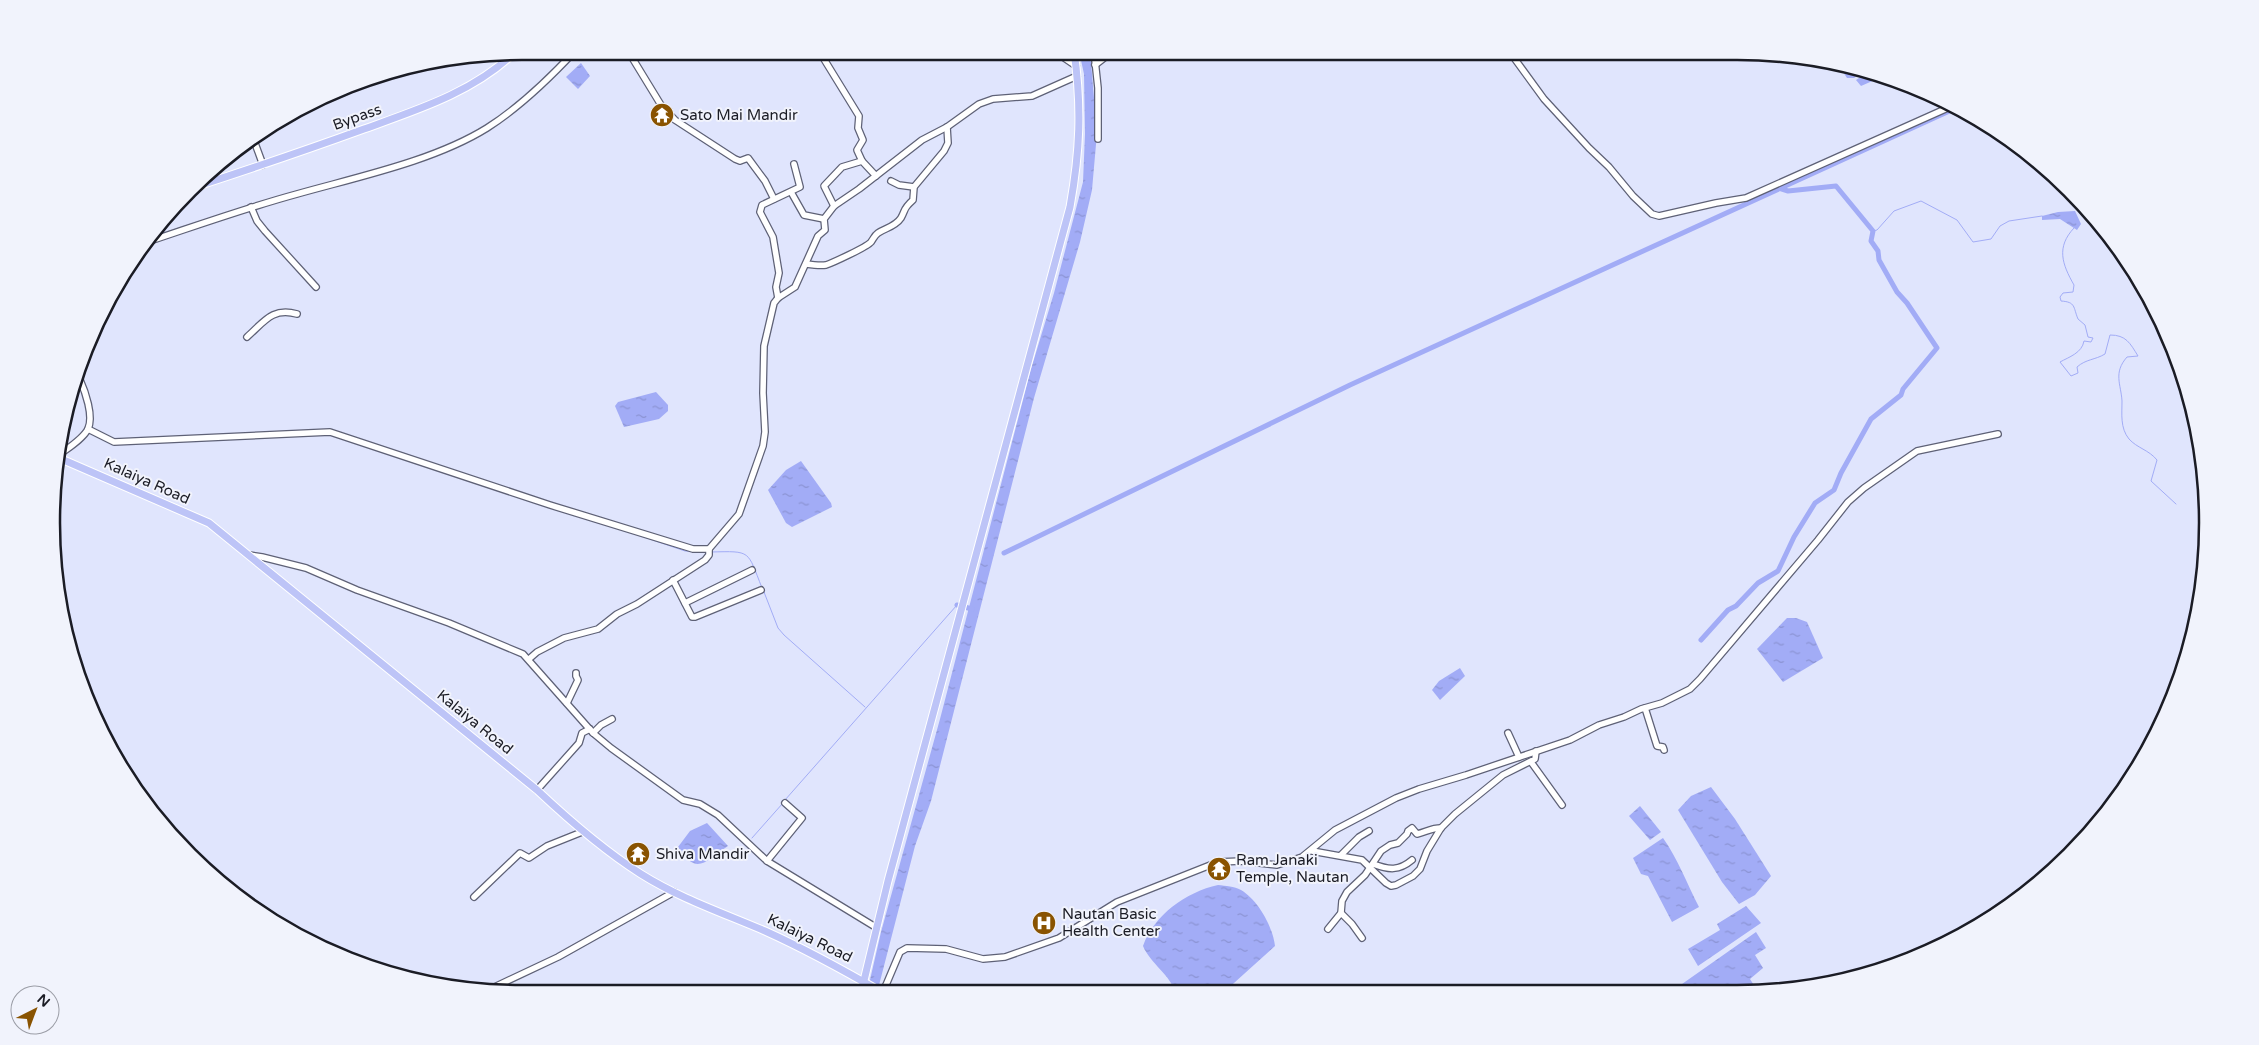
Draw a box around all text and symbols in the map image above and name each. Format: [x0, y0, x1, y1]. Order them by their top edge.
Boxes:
street label: Bypass [330, 100, 384, 134]
temple icon: Sato Mai Mandir [649, 102, 675, 128]
place label: Sato Mai Mandir [680, 106, 798, 124]
street label: Kalaiya Road [101, 454, 193, 508]
street label: Kalaiya Road [433, 686, 517, 758]
temple icon: Shiva Mandir [625, 841, 651, 867]
place label: Shiva Mandir [656, 845, 749, 863]
place label: Ram Janaki Temple, Nautan [1236, 851, 1349, 886]
temple icon: Ram Janaki Temple, Nautan [1206, 856, 1232, 882]
place label: Nautan Basic Health Center [1062, 905, 1160, 940]
street label: Kalaiya Road [765, 910, 855, 966]
hospital icon: Nautan Basic Health Center [1031, 910, 1057, 936]
north arrow [10, 985, 60, 1035]
text: N [33, 991, 53, 1011]

